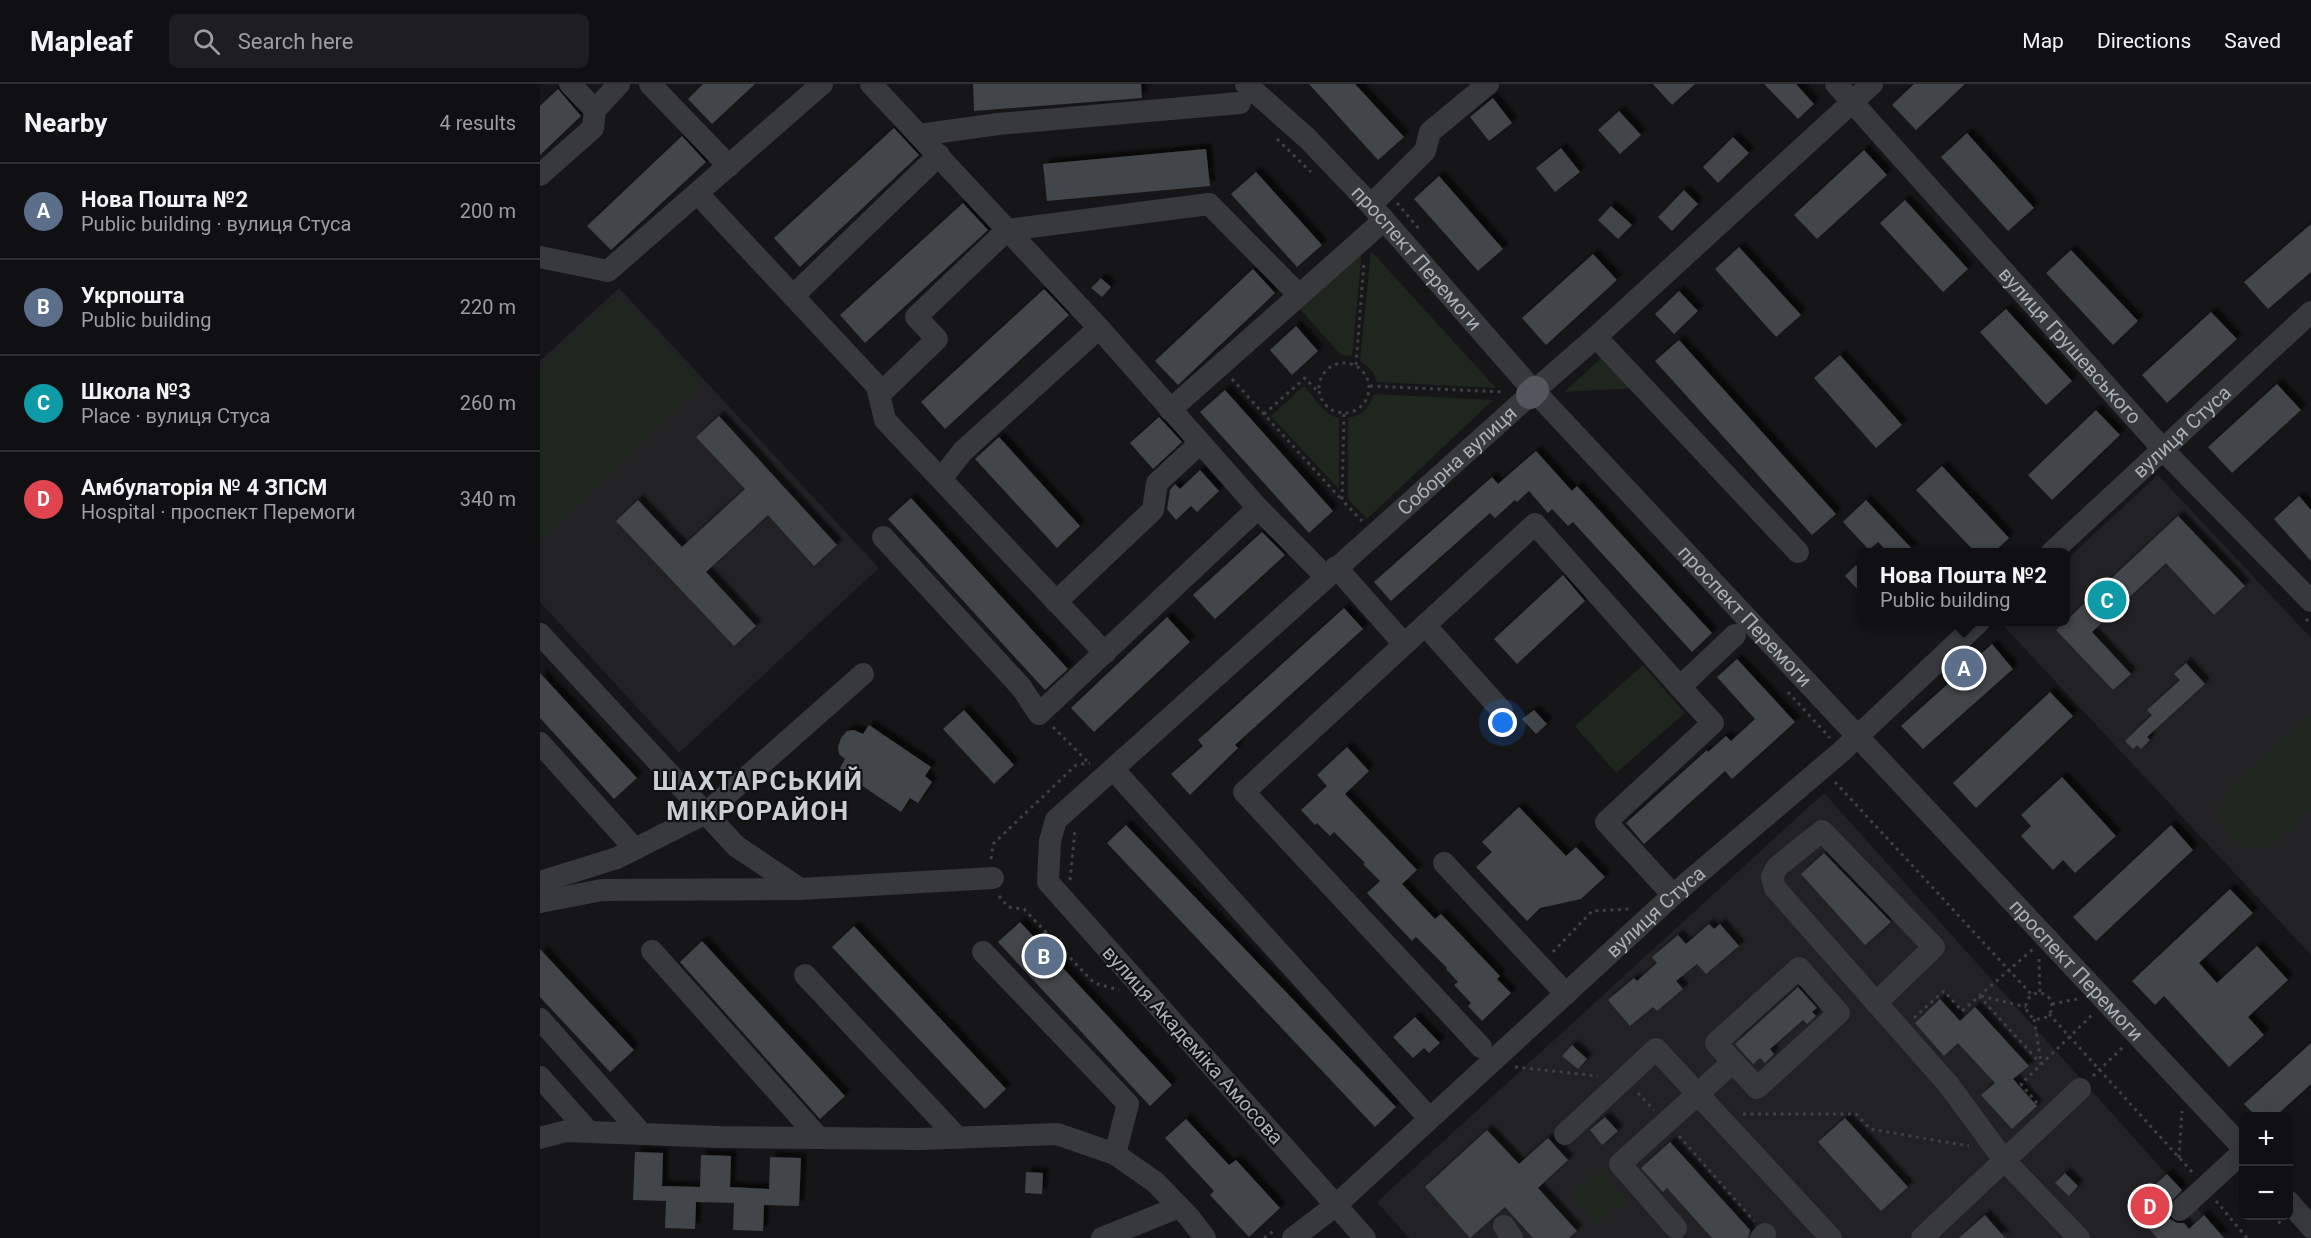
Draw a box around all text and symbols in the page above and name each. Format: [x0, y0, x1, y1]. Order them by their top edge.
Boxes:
search box [169, 14, 589, 68]
text: Mapleaf [30, 25, 133, 58]
icon: search [190, 25, 223, 58]
text: Search here [238, 29, 354, 54]
text: Map [2022, 29, 2064, 53]
text: Directions [2097, 29, 2191, 53]
text: Saved [2224, 29, 2281, 53]
text: Nearby [24, 108, 107, 138]
text: 4 results [440, 111, 516, 135]
street label: проспект Перемоги [1347, 180, 1487, 335]
text: Нова Пошта №2 [81, 187, 248, 212]
text: A [37, 199, 50, 223]
text: 200 m [460, 199, 516, 223]
text: Public building · вулиця Стуса [81, 212, 351, 236]
street label: вулиця Грушевського [1994, 262, 2147, 429]
text: Укрпошта [81, 283, 185, 308]
text: B [37, 295, 50, 319]
text: 220 m [460, 295, 516, 319]
text: Public building [81, 308, 211, 332]
text: Школа №3 [81, 379, 191, 404]
street label: вулиця Стуса [2128, 380, 2236, 483]
text: C [37, 391, 50, 415]
text: 260 m [460, 391, 516, 415]
street label: Соборна вулиця [1392, 401, 1521, 520]
text: Place · вулиця Стуса [81, 404, 270, 428]
text: Амбулаторія № 4 ЗПСМ [81, 475, 327, 500]
text: D [37, 487, 50, 511]
text: 340 m [460, 487, 516, 511]
text: Hospital · проспект Перемоги [81, 500, 356, 524]
street label: проспект Перемоги [1673, 540, 1817, 692]
popup [1857, 548, 2070, 626]
text: Нова Пошта №2 [1880, 563, 2047, 588]
pin: C [2088, 578, 2126, 622]
text: Public building [1880, 588, 2010, 612]
pin: A [1944, 646, 1984, 690]
your location [1488, 708, 1517, 737]
district label: ШАХТАРСЬКИЙ МІКРОРАЙОН [652, 766, 864, 826]
street label: вулиця Стуса [1601, 861, 1710, 962]
street label: проспект Перемоги [2004, 894, 2149, 1046]
pin: B [1024, 934, 1064, 978]
street label: вулиця Академіка Амосова [1098, 941, 1288, 1149]
map controls [2239, 1112, 2293, 1220]
button: + [2239, 1112, 2293, 1166]
button: − [2239, 1166, 2293, 1220]
pin: D [2130, 1184, 2170, 1228]

